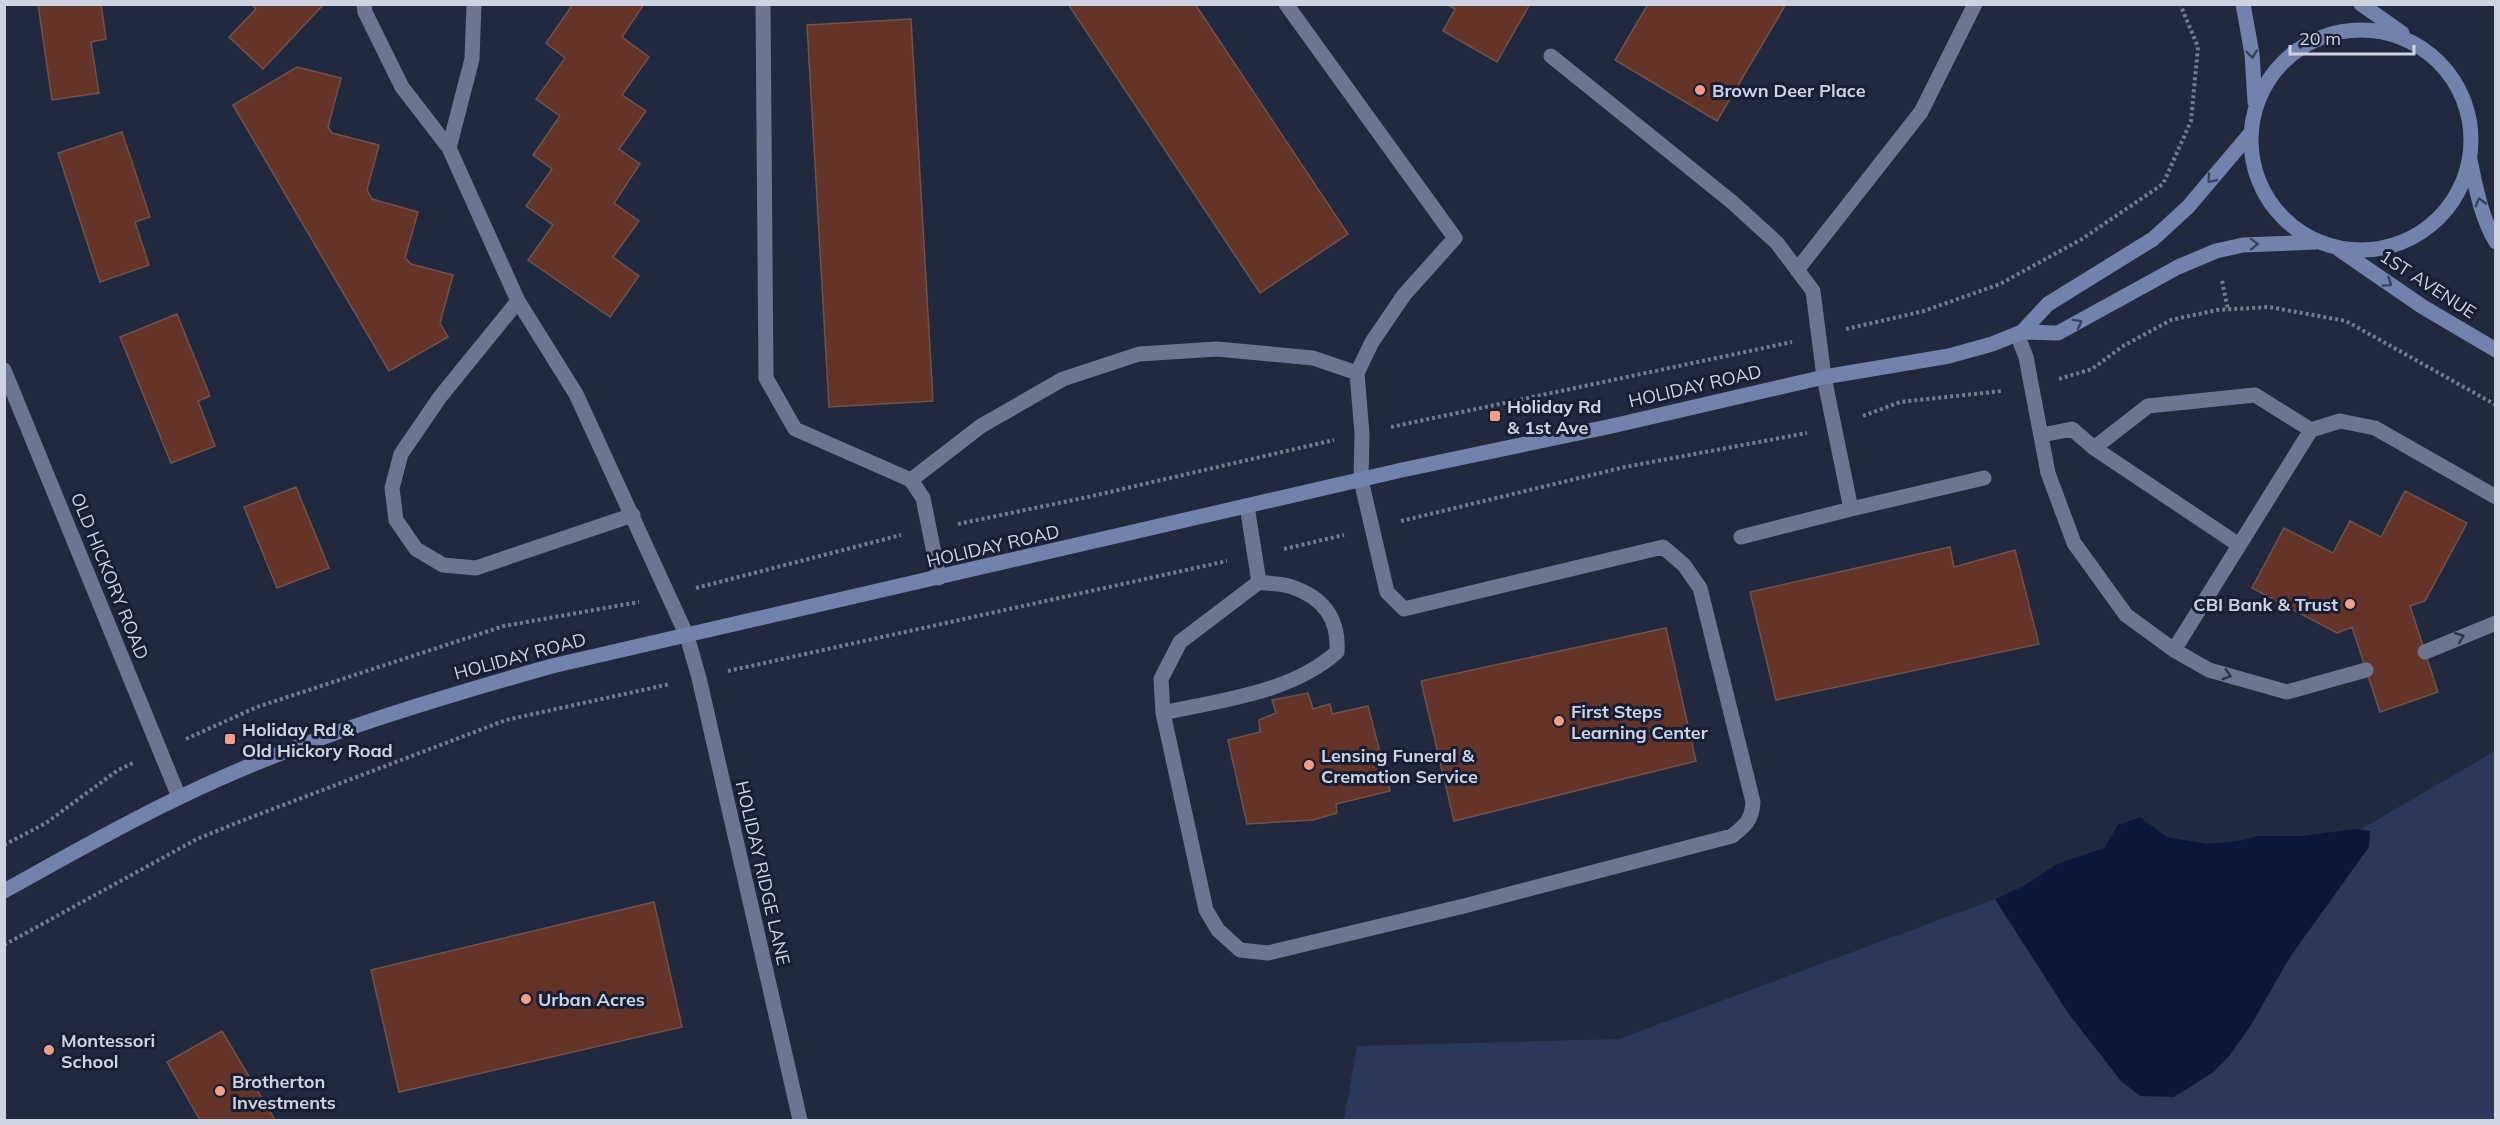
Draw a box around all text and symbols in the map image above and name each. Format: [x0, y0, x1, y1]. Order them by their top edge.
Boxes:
scale bar [2290, 18, 2414, 56]
text: 20 m [2299, 27, 2341, 50]
one-way arrow [2245, 50, 2258, 59]
place label: Brown Deer Place [1712, 79, 1866, 102]
marker: Brown Deer Place [1693, 83, 1707, 97]
one-way arrow [2207, 172, 2218, 183]
one-way arrow [2475, 197, 2487, 208]
one-way arrow [2250, 238, 2259, 251]
street label: 1ST AVENUE [2376, 244, 2480, 324]
one-way arrow [2382, 276, 2393, 287]
one-way arrow [2071, 319, 2082, 330]
street label: HOLIDAY ROAD [1626, 360, 1764, 412]
place label: Holiday Rd & 1st Ave [1507, 395, 1601, 439]
marker: Holiday Rd & 1st Ave [1488, 409, 1502, 423]
street label: OLD HICKORY ROAD [66, 489, 154, 663]
street label: HOLIDAY ROAD [924, 520, 1062, 572]
place label: CBI Bank & Trust [2193, 593, 2338, 616]
marker: CBI Bank & Trust [2343, 597, 2357, 611]
street label: HOLIDAY ROAD [451, 627, 589, 685]
one-way arrow [2455, 632, 2465, 645]
one-way arrow [2221, 668, 2232, 680]
place label: First Steps Learning Center [1571, 700, 1709, 744]
marker: First Steps Learning Center [1552, 714, 1566, 728]
place label: Holiday Rd & Old Hickory Road [242, 718, 393, 762]
marker: Holiday Rd & Old Hickory Road [223, 732, 237, 746]
place label: Lensing Funeral & Cremation Service [1321, 744, 1478, 788]
marker: Lensing Funeral & Cremation Service [1302, 758, 1316, 772]
street label: HOLIDAY RIDGE LANE [731, 778, 795, 968]
place label: Urban Acres [538, 988, 645, 1011]
marker: Urban Acres [519, 992, 533, 1006]
place label: Montessori School [61, 1029, 155, 1073]
marker: Montessori School [42, 1043, 56, 1057]
place label: Brotherton Investments [232, 1070, 336, 1114]
marker: Brotherton Investments [213, 1084, 227, 1098]

